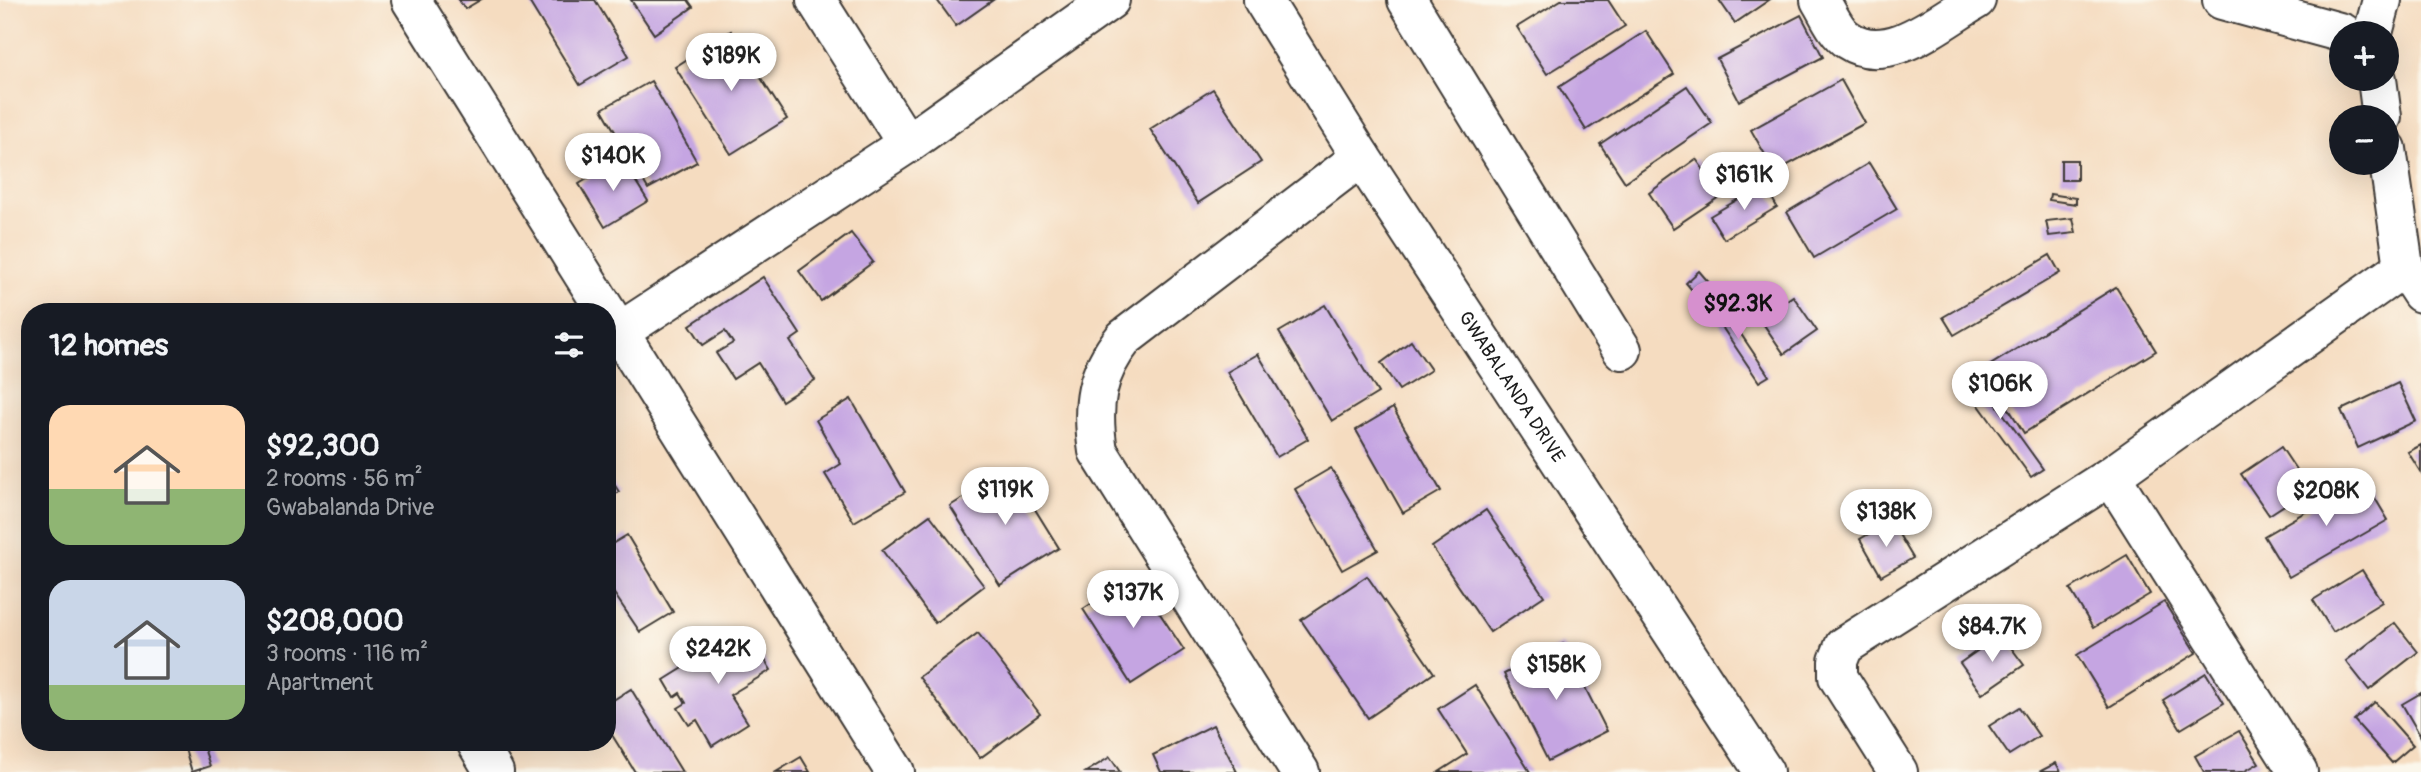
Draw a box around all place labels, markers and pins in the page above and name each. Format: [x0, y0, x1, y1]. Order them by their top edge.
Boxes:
pin: $189K [682, 34, 780, 93]
pin: $140K [564, 134, 662, 193]
pin: $161K [1695, 152, 1793, 212]
pin: $92.3K [1681, 282, 1795, 341]
pin: $106K [1951, 362, 2049, 421]
pin: $119K [956, 468, 1054, 527]
pin: $208K [2277, 468, 2375, 528]
pin: $138K [1837, 490, 1935, 549]
pin: $137K [1084, 570, 1182, 630]
pin: $84.7K [1935, 604, 2049, 664]
pin: $242K [669, 626, 767, 686]
pin: $158K [1507, 642, 1605, 702]

